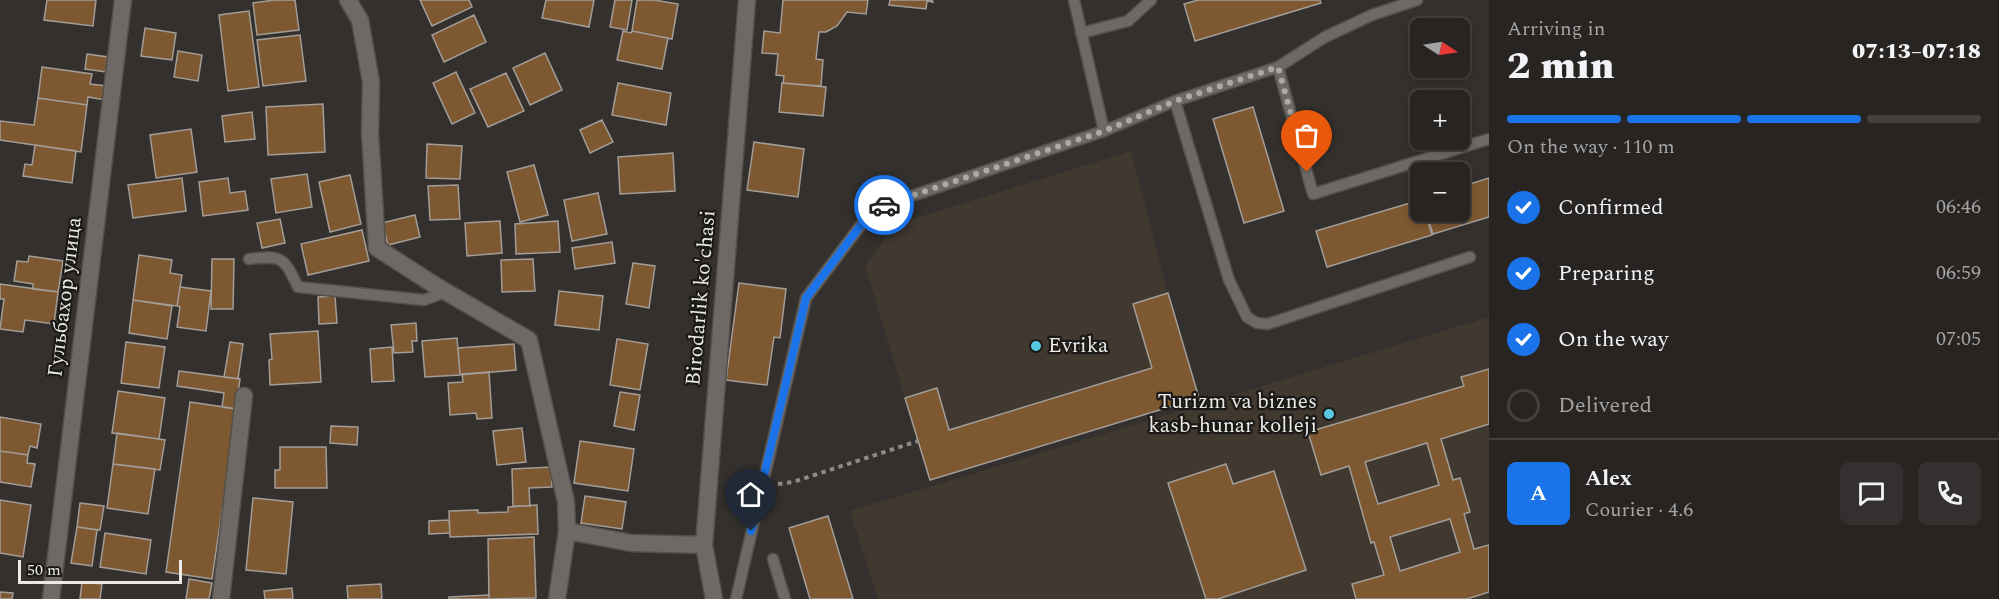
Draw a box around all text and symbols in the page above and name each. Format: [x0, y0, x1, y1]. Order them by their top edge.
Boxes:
text: Arriving in [1507, 14, 1605, 44]
north arrow [1410, 18, 1470, 78]
map controls [1410, 18, 1470, 222]
text: 07:13–07:18 [1852, 35, 1981, 68]
text: 2 min [1507, 37, 1615, 96]
button: + [1410, 90, 1470, 150]
pin [1281, 110, 1332, 172]
icon: bag [1290, 119, 1323, 152]
text: On the way · 110 m [1507, 132, 1675, 162]
button: − [1410, 162, 1470, 222]
courier [854, 175, 914, 235]
icon: car [868, 189, 901, 222]
icon: check [1507, 191, 1540, 224]
text: Confirmed [1558, 191, 1664, 224]
text: 06:46 [1936, 192, 1981, 222]
street label: Birodarlik ko'chasi [677, 209, 725, 387]
street label: Гульбахор улица [39, 214, 91, 379]
icon: check [1507, 257, 1540, 290]
text: Preparing [1558, 257, 1655, 290]
text: 06:59 [1936, 258, 1981, 288]
icon: check [1507, 323, 1540, 356]
text: On the way [1558, 323, 1669, 356]
text: 07:05 [1936, 324, 1981, 354]
place label: Evrika [1048, 330, 1109, 362]
marker: Evrika [1029, 339, 1043, 353]
place label: Turizm va biznes kasb-hunar kolleji [1148, 386, 1317, 442]
text: Delivered [1558, 389, 1652, 422]
marker: Turizm va biznes kasb-hunar kolleji [1322, 407, 1336, 421]
text: Alex [1585, 462, 1632, 495]
button: chat [1840, 462, 1903, 525]
button: phone [1918, 462, 1981, 525]
pin [725, 469, 776, 531]
text: A [1530, 477, 1547, 510]
icon: home [734, 478, 767, 511]
text: Courier · 4.6 [1585, 495, 1693, 525]
scale bar [18, 557, 182, 584]
text: 50 m [27, 558, 61, 582]

